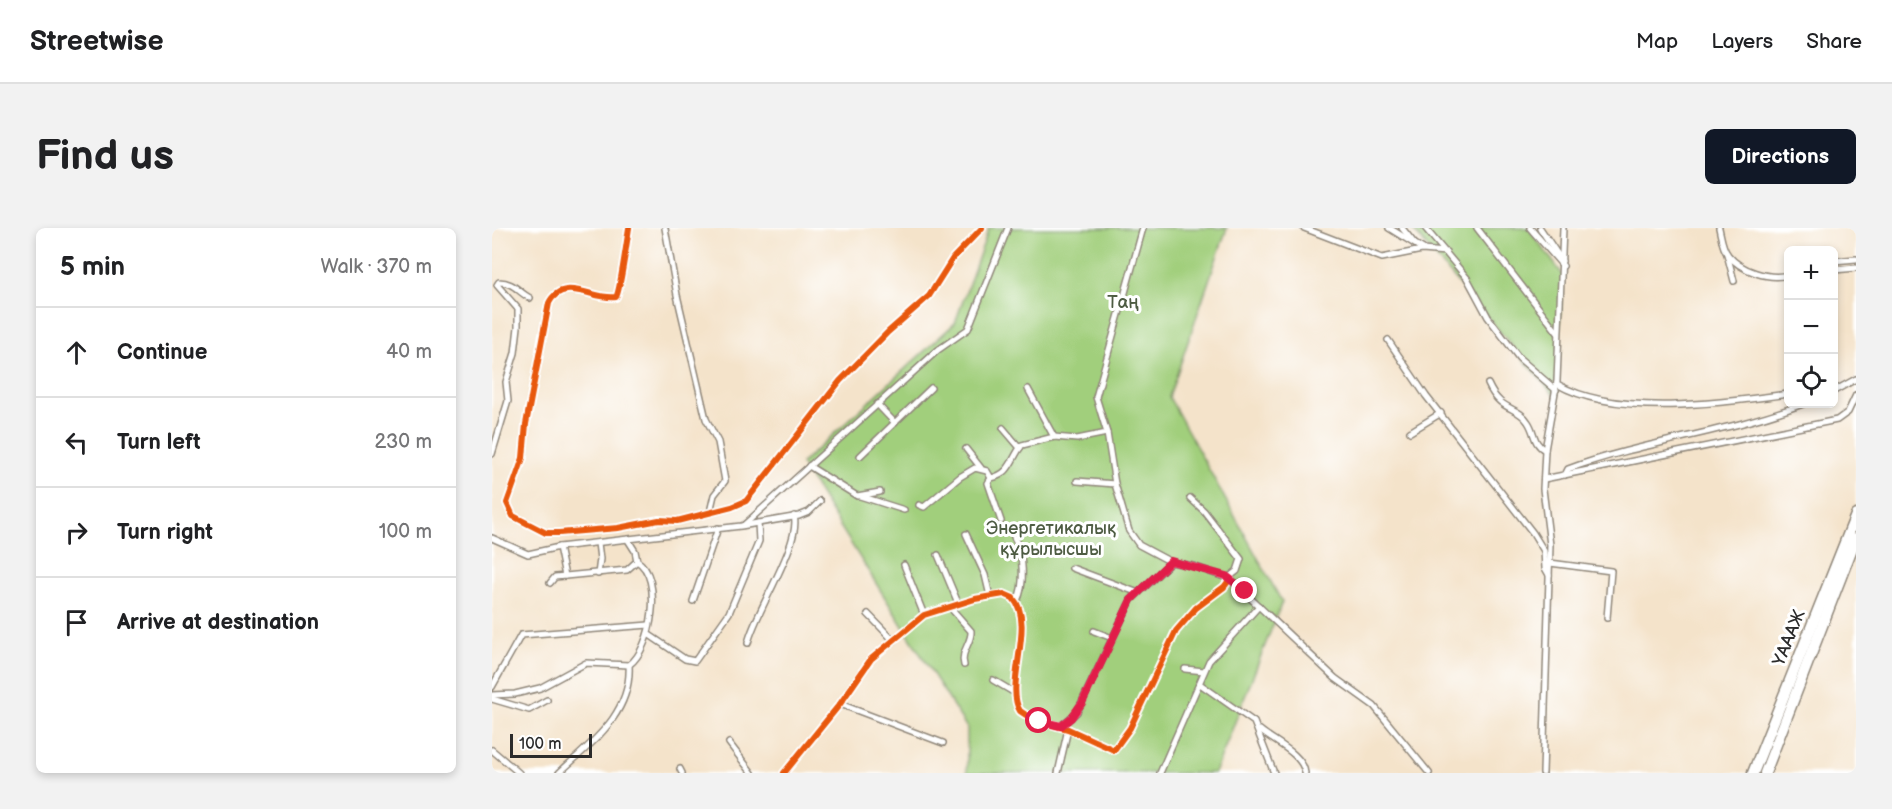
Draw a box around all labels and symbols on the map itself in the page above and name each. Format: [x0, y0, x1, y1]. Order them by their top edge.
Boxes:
park label: Таң [1107, 292, 1139, 313]
park label: Энергетикалық құрылысшы [986, 518, 1116, 560]
route end [1231, 577, 1257, 603]
street label: ҮАААЖ [1768, 607, 1810, 669]
route start [1025, 707, 1051, 733]
scale bar [510, 731, 592, 758]

